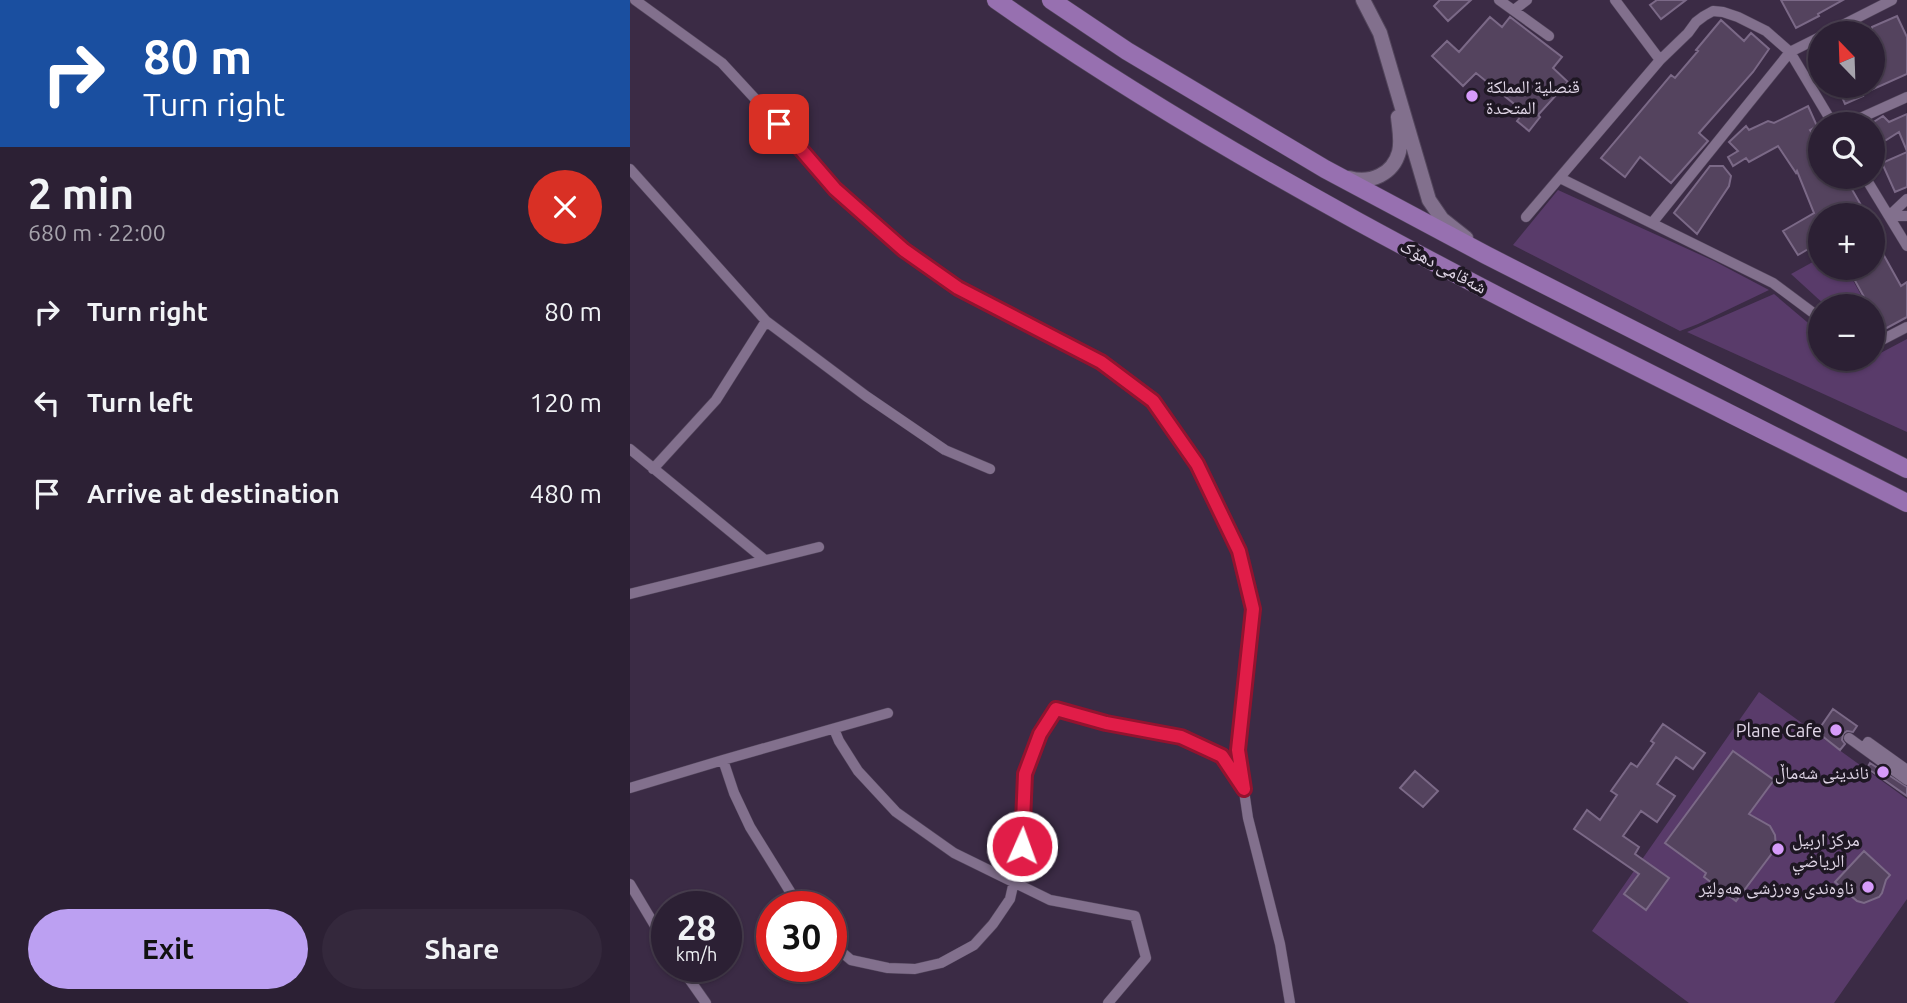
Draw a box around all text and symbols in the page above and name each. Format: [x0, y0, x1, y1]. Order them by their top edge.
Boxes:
north arrow [1808, 21, 1885, 98]
map controls [1808, 21, 1885, 371]
icon: right [28, 28, 119, 119]
text: 80 m [143, 28, 252, 83]
place label: قنصلية المملكة المتحدة [1486, 76, 1580, 117]
text: Turn right [143, 86, 285, 122]
marker: قنصلية المملكة المتحدة [1464, 88, 1480, 104]
pin [749, 94, 809, 154]
icon: arrive [760, 105, 798, 143]
button: search [1808, 112, 1885, 189]
text: 2 min [28, 170, 134, 217]
button: close [528, 170, 602, 244]
button: + [1808, 203, 1885, 280]
text: 680 m · 22:00 [28, 220, 166, 245]
street label: شەقامی دهۆک [1397, 235, 1491, 299]
icon: right [28, 293, 66, 331]
button: − [1808, 294, 1885, 371]
text: Turn right [87, 297, 208, 326]
text: 80 m [544, 297, 602, 326]
icon: left [28, 384, 66, 422]
text: Turn left [87, 388, 193, 417]
text: 120 m [530, 388, 602, 417]
icon: arrive [28, 475, 66, 513]
text: Arrive at destination [87, 479, 340, 508]
text: 480 m [530, 479, 602, 508]
place label: Plane Cafe [1736, 720, 1822, 740]
marker: Plane Cafe [1828, 722, 1844, 738]
place label: ناندینی شەماڵ [1775, 762, 1869, 784]
marker: ناندینی شەماڵ [1875, 764, 1891, 780]
position arrow [985, 809, 1059, 883]
place label: مركز اربيل الرياضي [1792, 829, 1860, 876]
marker: مركز اربيل الرياضي [1770, 841, 1786, 857]
place label: ناوەندی وەرزشی هەولێر [1698, 877, 1854, 899]
marker: ناوەندی وەرزشی هەولێر [1860, 879, 1876, 895]
speed limit sign: 30 [756, 891, 847, 982]
text: 28 [677, 907, 716, 947]
button: Exit [28, 909, 308, 989]
button: Share [322, 909, 602, 989]
text: km/h [676, 944, 717, 964]

